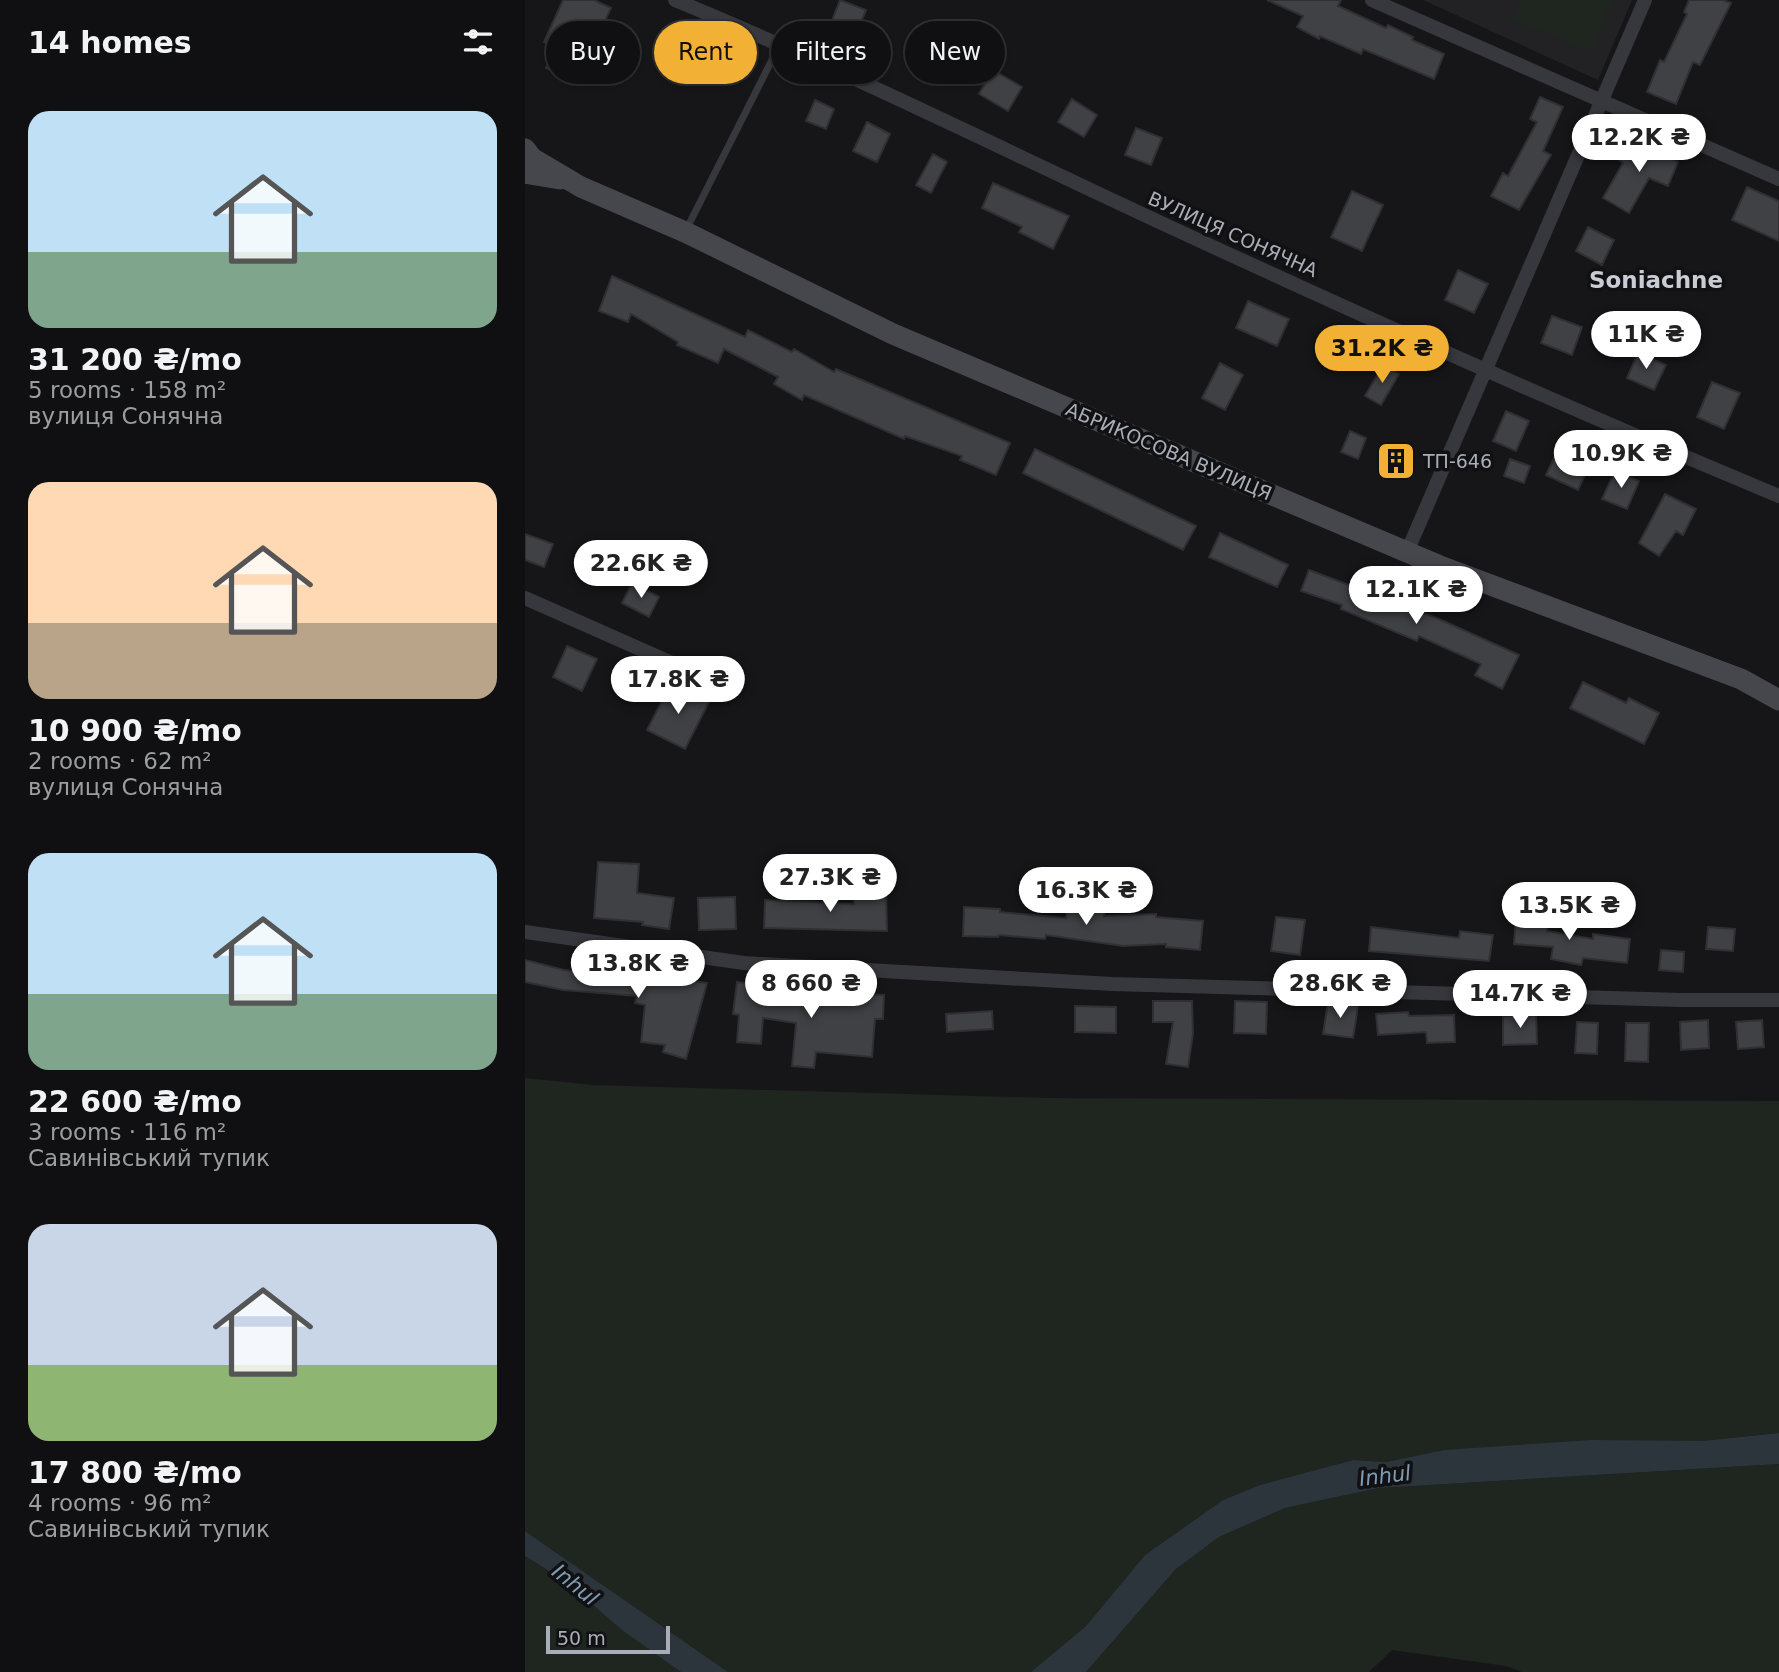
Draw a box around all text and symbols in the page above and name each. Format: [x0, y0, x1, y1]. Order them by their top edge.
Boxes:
chip: Buy [546, 21, 640, 84]
chip: Rent [654, 21, 757, 84]
chip: Filters [771, 21, 891, 84]
chip: New [905, 21, 1005, 84]
icon: filters [459, 23, 497, 61]
text: 14 homes [28, 25, 192, 60]
pin: 12.2K ₴ [1574, 114, 1704, 174]
text: 12.2K ₴ [1588, 124, 1690, 150]
icon: home [200, 156, 326, 282]
street label: ВУЛИЦЯ СОНЯЧНА [1145, 187, 1321, 281]
district label: Soniachne [1589, 267, 1723, 293]
pin: 11K ₴ [1597, 312, 1695, 371]
text: 11K ₴ [1607, 321, 1685, 347]
pin: 31.2K ₴ [1317, 326, 1447, 385]
text: 31.2K ₴ [1331, 335, 1433, 361]
text: 31 200 ₴/mo [28, 342, 242, 377]
text: 5 rooms · 158 m² [28, 377, 226, 403]
street label: АБРИКОСОВА ВУЛИЦЯ [1063, 398, 1275, 504]
text: вулиця Сонячна [28, 403, 223, 429]
pin: 10.9K ₴ [1556, 430, 1686, 490]
building icon: ТП-646 [1375, 440, 1417, 482]
text: 10.9K ₴ [1570, 440, 1672, 466]
place label: ТП-646 [1422, 450, 1492, 472]
icon: home [200, 527, 326, 653]
pin: 22.6K ₴ [576, 540, 706, 600]
text: 22.6K ₴ [590, 550, 692, 576]
pin: 12.1K ₴ [1351, 566, 1481, 626]
text: 12.1K ₴ [1365, 576, 1467, 602]
pin: 17.8K ₴ [613, 656, 743, 716]
text: 17.8K ₴ [627, 666, 729, 692]
text: 10 900 ₴/mo [28, 713, 242, 748]
text: 2 rooms · 62 m² [28, 748, 212, 774]
text: вулиця Сонячна [28, 774, 223, 800]
pin: 27.3K ₴ [765, 855, 895, 914]
text: 27.3K ₴ [779, 864, 881, 890]
pin: 16.3K ₴ [1021, 867, 1151, 927]
text: 16.3K ₴ [1035, 877, 1137, 903]
pin: 13.5K ₴ [1504, 883, 1634, 942]
text: 13.5K ₴ [1518, 892, 1620, 918]
icon: home [200, 898, 326, 1024]
pin: 13.8K ₴ [573, 940, 703, 1000]
text: 13.8K ₴ [587, 950, 689, 976]
pin: 8 660 ₴ [746, 960, 876, 1020]
pin: 28.6K ₴ [1275, 960, 1405, 1020]
text: 8 660 ₴ [761, 970, 861, 996]
text: 28.6K ₴ [1289, 970, 1391, 996]
pin: 14.7K ₴ [1455, 970, 1585, 1030]
text: 14.7K ₴ [1469, 980, 1571, 1006]
text: 22 600 ₴/mo [28, 1084, 242, 1119]
text: 3 rooms · 116 m² [28, 1119, 226, 1145]
text: Савинівський тупик [28, 1145, 270, 1171]
icon: home [200, 1269, 326, 1395]
text: 17 800 ₴/mo [28, 1455, 242, 1490]
water label: Inhul [1358, 1461, 1412, 1491]
text: 4 rooms · 96 m² [28, 1490, 212, 1516]
text: Савинівський тупик [28, 1516, 270, 1542]
water label: Inhul [547, 1559, 603, 1611]
scale bar [546, 1623, 670, 1655]
text: 50 m [557, 1627, 606, 1649]

